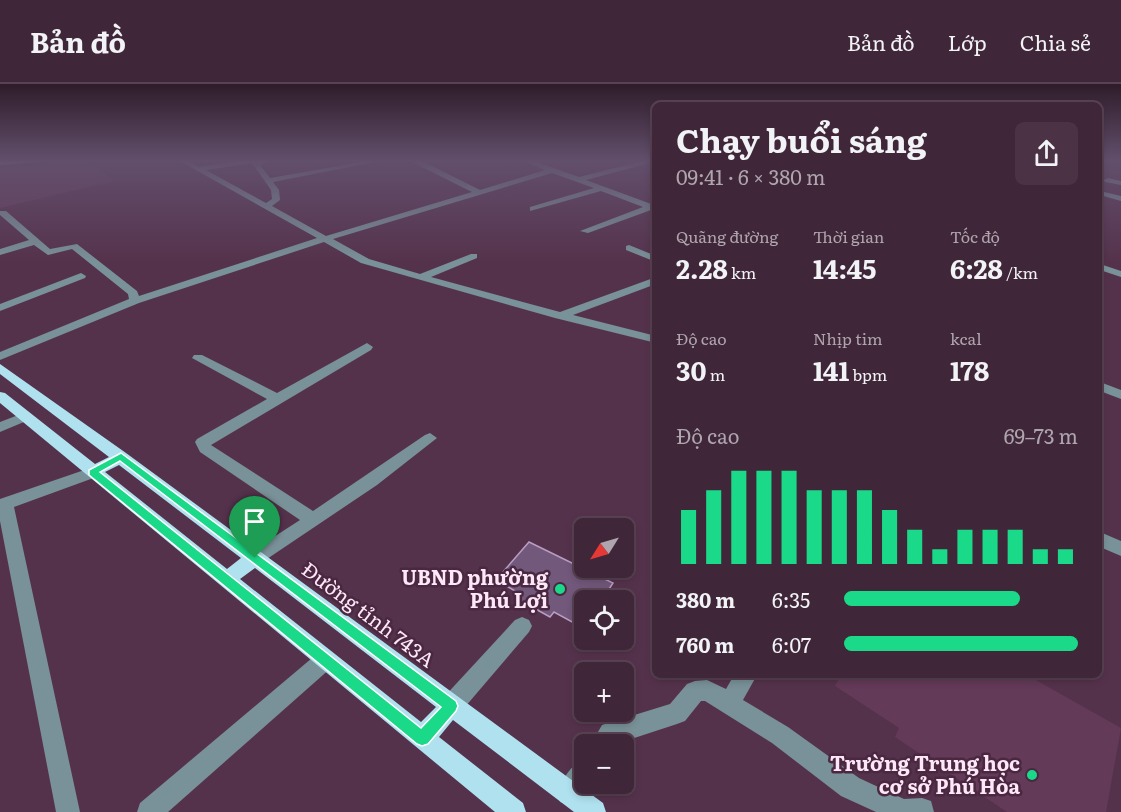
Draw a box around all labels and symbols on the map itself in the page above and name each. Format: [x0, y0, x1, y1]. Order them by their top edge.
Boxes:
pin [229, 496, 280, 558]
north arrow [574, 518, 634, 578]
street label: Đường tỉnh 743A [297, 553, 442, 674]
place label: UBND phường Phú Lợi [401, 561, 549, 614]
marker: UBND phường Phú Lợi [553, 582, 567, 596]
place label: Trường Trung học cơ sở Phú Hòa [830, 747, 1020, 800]
marker: Trường Trung học cơ sở Phú Hòa [1025, 768, 1039, 782]

